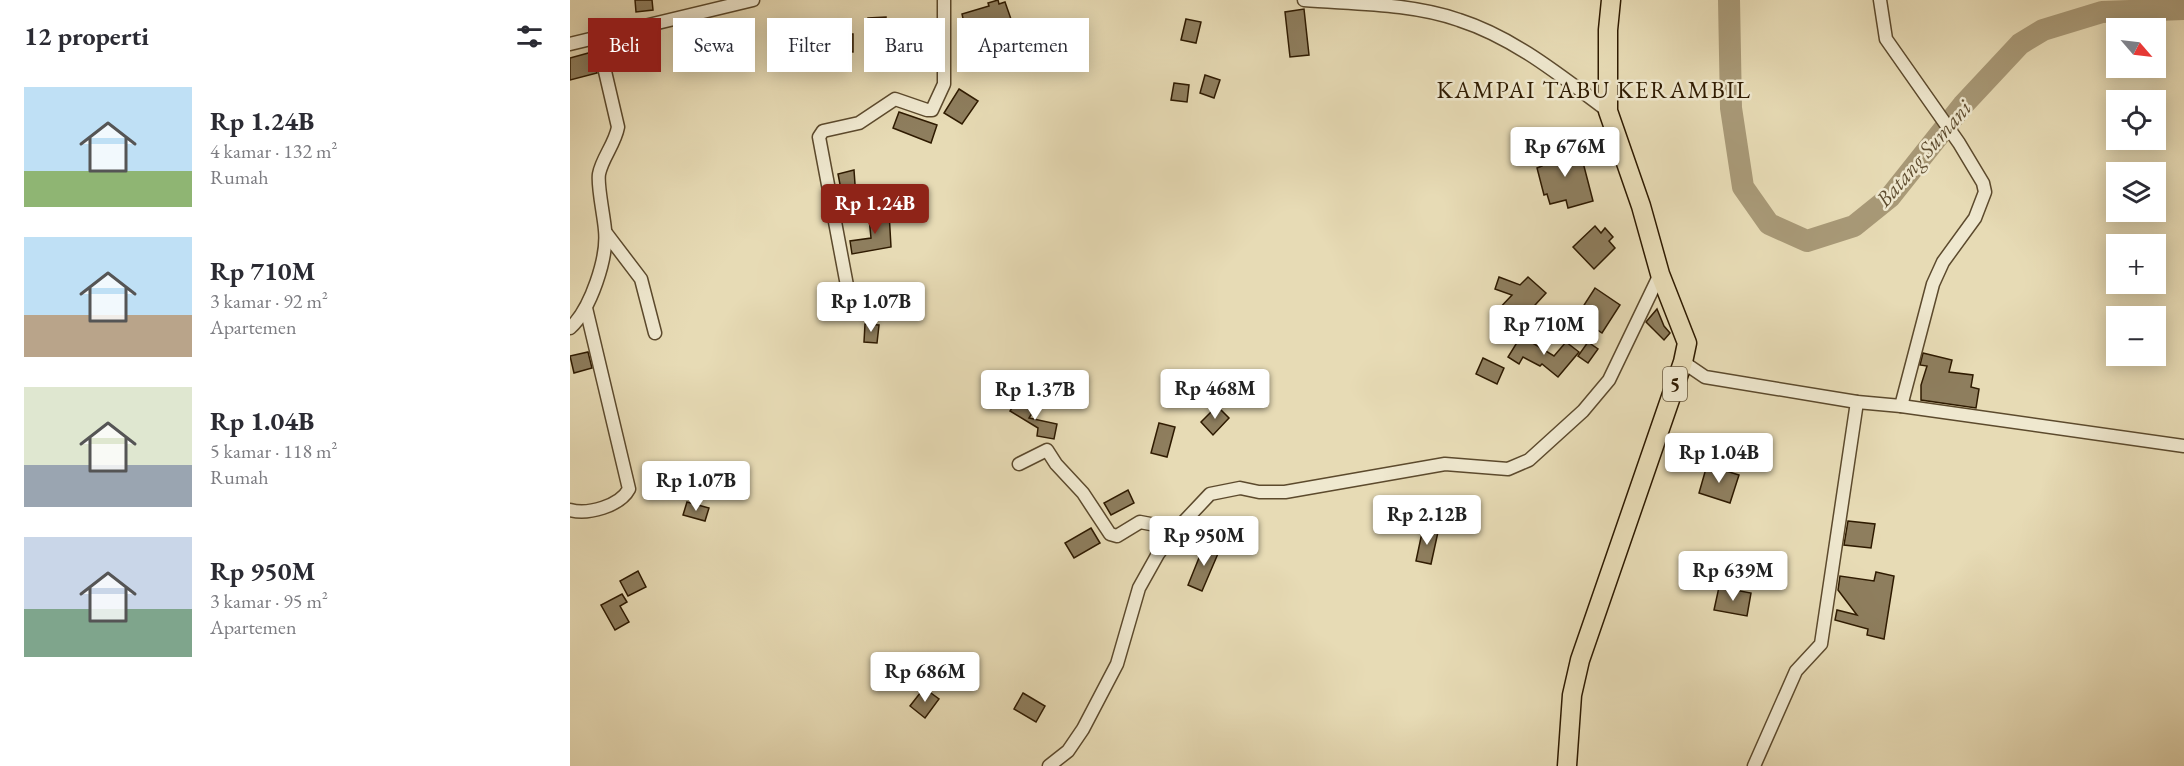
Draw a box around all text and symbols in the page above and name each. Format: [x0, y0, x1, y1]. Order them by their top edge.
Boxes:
chip: Beli [588, 18, 661, 72]
chip: Sewa [673, 18, 755, 72]
chip: Filter [767, 18, 852, 72]
chip: Baru [864, 18, 945, 72]
chip: Apartemen [957, 18, 1089, 72]
north arrow [2106, 18, 2166, 78]
map controls [2106, 18, 2166, 366]
text: 12 properti [24, 19, 149, 53]
icon: filters [513, 20, 546, 53]
district label: KAMPAI TABU KERAMBIL [1437, 74, 1751, 105]
button: locate [2106, 90, 2166, 150]
water label: Batang Sumani [1868, 93, 1979, 213]
text: Rp 1.24B [210, 104, 314, 138]
icon: home [72, 111, 144, 183]
pin: Rp 676M [1510, 127, 1620, 178]
text: Rp 676M [1524, 133, 1606, 159]
text: 4 kamar · 132 m² [210, 138, 338, 164]
button: layers [2106, 162, 2166, 222]
text: Rumah [210, 164, 269, 190]
pin: Rp 1.24B [813, 184, 937, 235]
text: Rp 1.24B [835, 190, 915, 216]
button: + [2106, 234, 2166, 294]
text: Rp 710M [210, 254, 315, 288]
icon: home [72, 261, 144, 333]
pin: Rp 1.07B [809, 282, 933, 333]
text: 3 kamar · 92 m² [210, 288, 328, 314]
text: Rp 1.07B [831, 288, 911, 314]
pin: Rp 710M [1489, 305, 1599, 356]
button: − [2106, 306, 2166, 366]
text: Rp 710M [1503, 311, 1585, 337]
text: Apartemen [210, 314, 296, 340]
road number: 5 [1663, 367, 1687, 401]
pin: Rp 468M [1160, 369, 1270, 420]
pin: Rp 1.37B [973, 370, 1097, 421]
text: Rp 468M [1174, 375, 1256, 401]
text: Rp 1.37B [995, 376, 1075, 402]
text: Rp 1.04B [210, 404, 314, 438]
icon: home [72, 411, 144, 483]
pin: Rp 1.04B [1657, 433, 1781, 484]
text: 5 kamar · 118 m² [210, 438, 338, 464]
text: Rp 1.04B [1679, 439, 1759, 465]
pin: Rp 1.07B [634, 461, 758, 512]
text: Rumah [210, 464, 269, 490]
text: Rp 1.07B [656, 467, 736, 493]
pin: Rp 2.12B [1365, 495, 1489, 546]
text: Rp 2.12B [1387, 501, 1467, 527]
pin: Rp 950M [1149, 516, 1259, 567]
text: Rp 950M [1163, 522, 1245, 548]
pin: Rp 639M [1678, 551, 1788, 602]
text: Rp 950M [210, 554, 315, 588]
text: Rp 639M [1692, 557, 1774, 583]
icon: home [72, 561, 144, 633]
text: 3 kamar · 95 m² [210, 588, 328, 614]
text: Apartemen [210, 614, 296, 640]
pin: Rp 686M [870, 652, 980, 703]
text: Rp 686M [884, 658, 966, 684]

